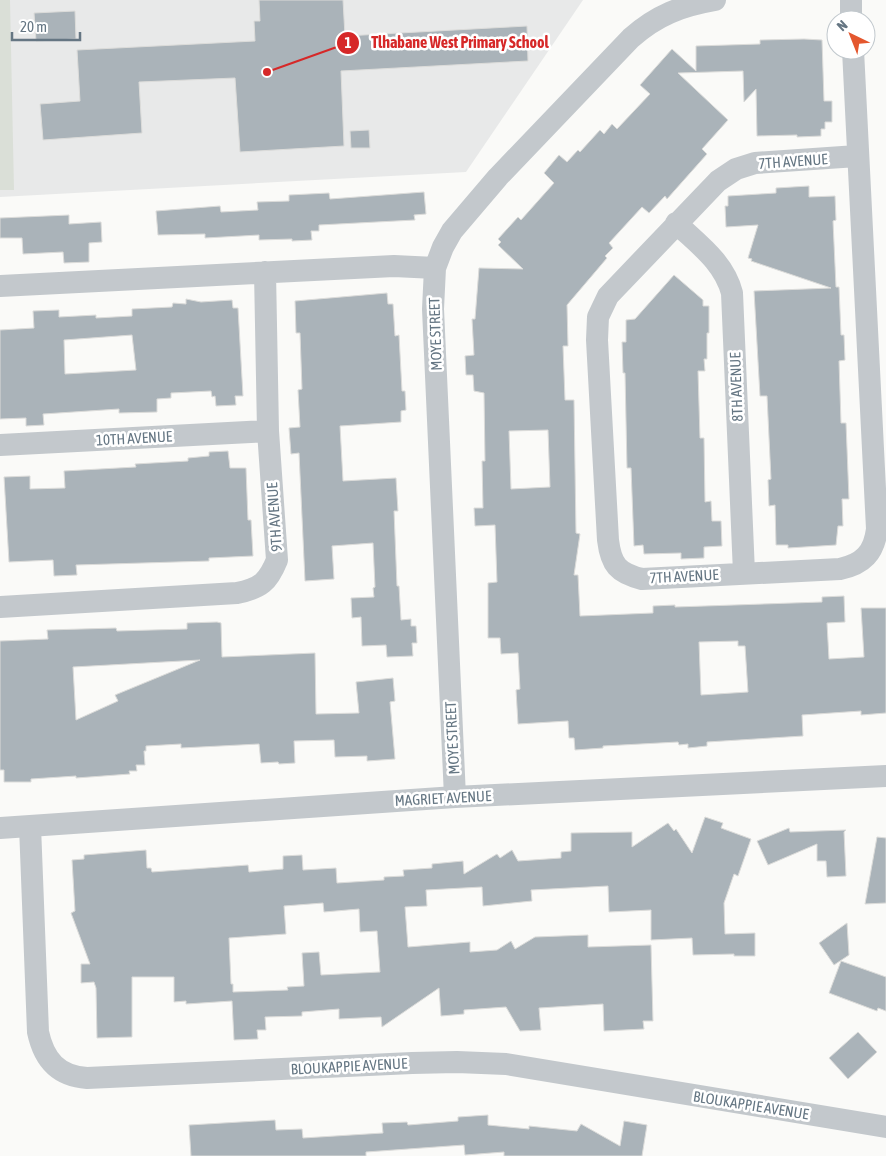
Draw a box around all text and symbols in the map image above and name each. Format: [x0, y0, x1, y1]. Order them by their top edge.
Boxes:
scale bar [12, 10, 80, 42]
north arrow [826, 10, 876, 60]
text: N [834, 17, 851, 34]
text: 20 m [20, 18, 47, 35]
callout: Tlhabane West Primary School [336, 27, 558, 58]
text: Tlhabane West Primary School [371, 33, 550, 51]
text: 1 [344, 34, 352, 51]
street label: 7TH AVENUE [758, 150, 829, 172]
street label: MOYE STREET [425, 297, 445, 371]
street label: 8TH AVENUE [726, 351, 746, 422]
street label: 10TH AVENUE [95, 427, 173, 448]
street label: 9TH AVENUE [263, 481, 285, 552]
street label: 7TH AVENUE [649, 566, 720, 586]
street label: MOYE STREET [442, 701, 462, 775]
street label: MAGRIET AVENUE [394, 787, 492, 809]
street label: BLOUKAPPIE AVENUE [290, 1054, 408, 1078]
street label: BLOUKAPPIE AVENUE [692, 1087, 811, 1123]

